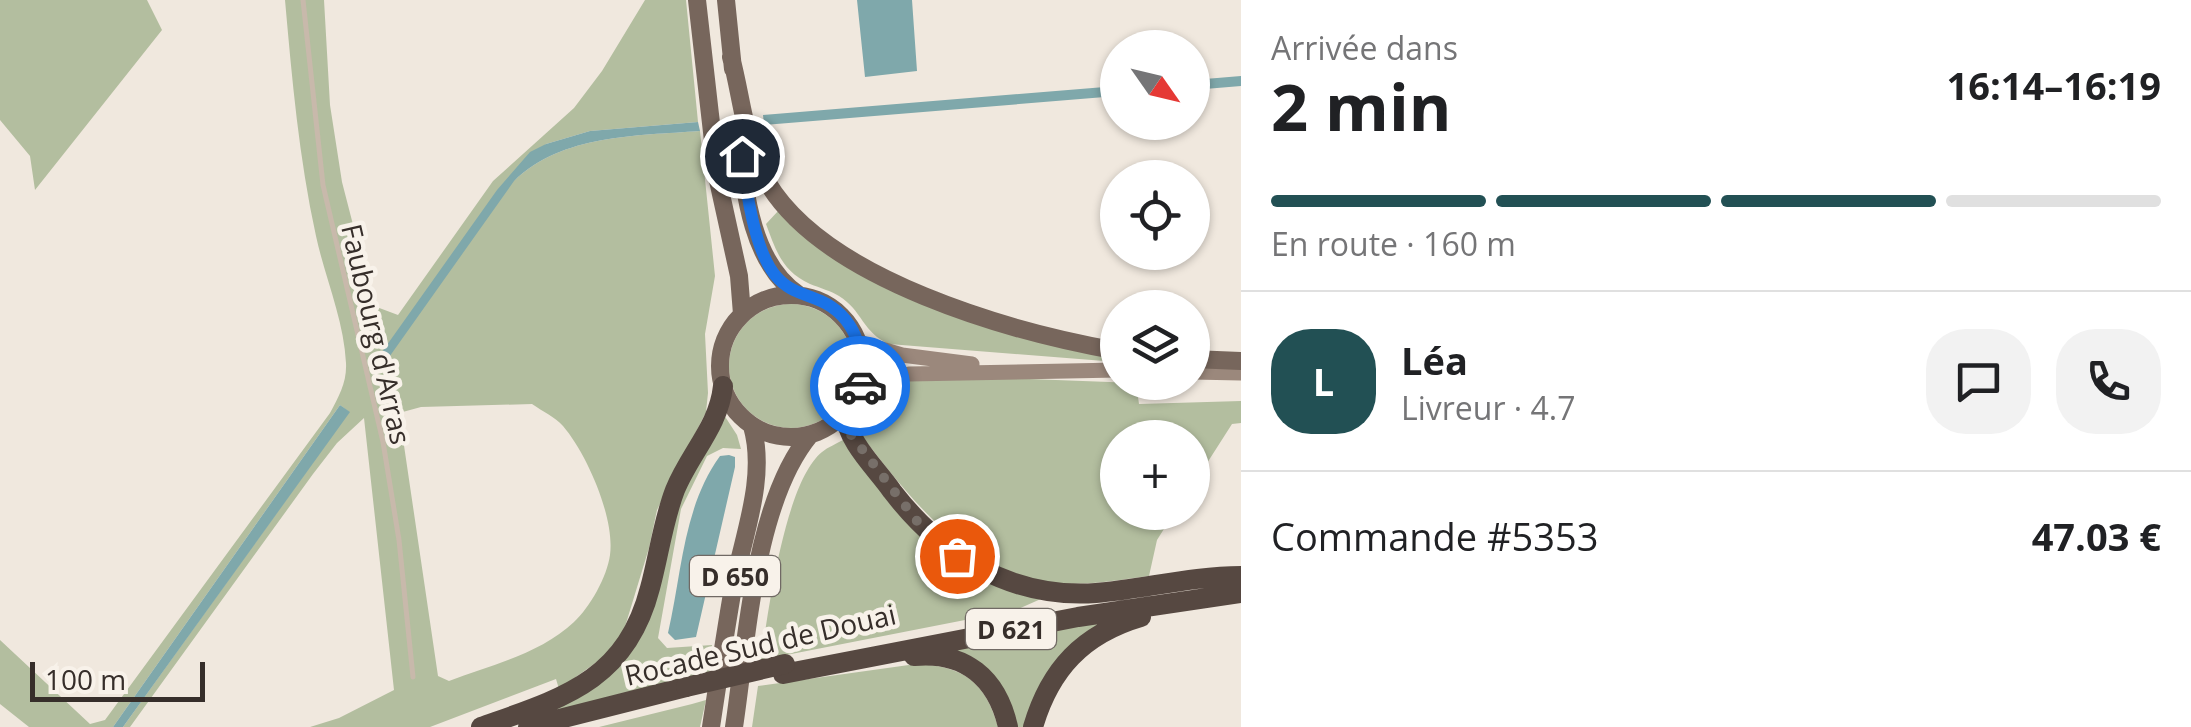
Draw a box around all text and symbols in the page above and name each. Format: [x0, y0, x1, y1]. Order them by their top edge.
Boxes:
text: Arrivée dans [1271, 26, 1458, 69]
north arrow [1100, 30, 1210, 140]
map controls [1100, 30, 1210, 530]
text: 16:14–16:19 [1947, 59, 2161, 111]
text: 2 min [1271, 62, 1451, 150]
pin [700, 114, 785, 199]
icon: home [715, 129, 770, 184]
button: locate [1100, 160, 1210, 270]
street label: Faubourg d'Arras [333, 220, 421, 448]
text: En route · 160 m [1271, 222, 1516, 265]
button: layers [1100, 290, 1210, 400]
button: chat [1926, 329, 2031, 434]
button: phone [2056, 329, 2161, 434]
text: Léa [1401, 334, 1468, 386]
courier [810, 336, 910, 436]
text: L [1313, 355, 1334, 407]
icon: car [833, 359, 888, 414]
text: Livreur · 4.7 [1401, 386, 1576, 429]
button: + [1100, 420, 1210, 530]
text: Commande #5353 [1271, 510, 1599, 562]
text: 47.03 € [2032, 510, 2161, 562]
pin [915, 514, 1000, 599]
icon: bag [930, 529, 985, 584]
road number: D 650 [690, 556, 780, 596]
street label: Rocade Sud de Douai [621, 594, 899, 694]
road number: D 621 [966, 609, 1056, 649]
scale bar [30, 657, 205, 702]
text: 100 m [45, 660, 126, 698]

